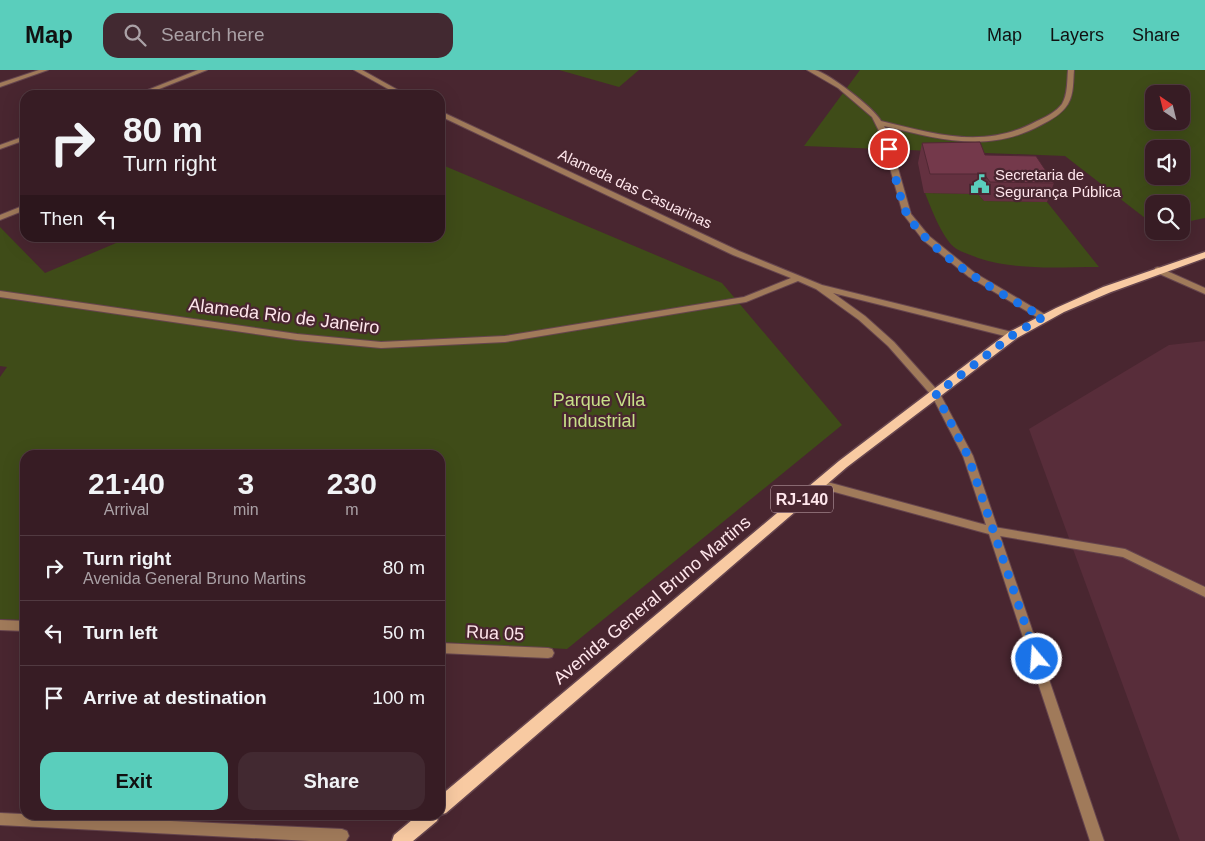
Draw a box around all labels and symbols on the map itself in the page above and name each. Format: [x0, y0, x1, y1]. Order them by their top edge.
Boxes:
north arrow [1145, 85, 1190, 130]
pin [868, 128, 910, 170]
street label: Alameda das Casuarinas [556, 145, 715, 232]
place label: Secretaria de Segurança Pública [995, 166, 1122, 200]
public building icon: Secretaria de Segurança Pública [969, 173, 991, 195]
street label: Alameda Rio de Janeiro [187, 294, 381, 338]
park label: Parque Vila Industrial [553, 390, 646, 431]
road number: RJ-140 [771, 486, 833, 512]
street label: Avenida General Bruno Martins [550, 512, 754, 688]
street label: Rua 05 [465, 621, 525, 645]
position arrow [1010, 632, 1062, 684]

